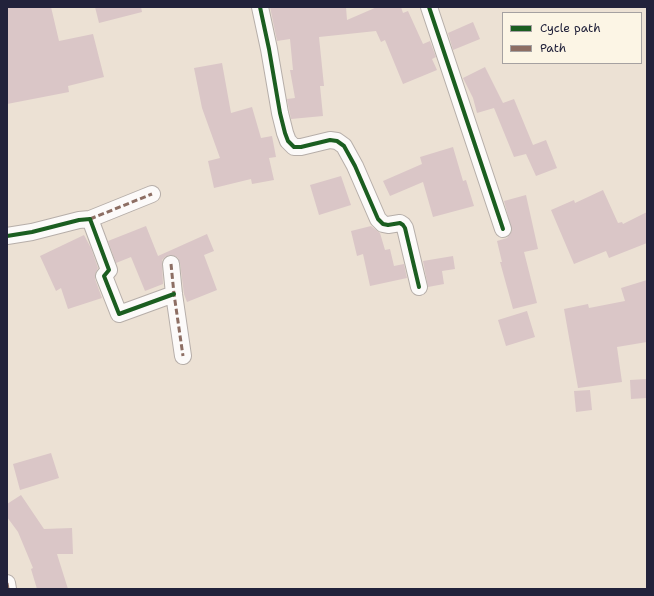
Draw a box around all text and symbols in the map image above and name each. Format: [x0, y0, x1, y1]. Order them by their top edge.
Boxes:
legend [502, 12, 642, 64]
text: Cycle path [540, 20, 601, 36]
text: Path [540, 40, 566, 56]

